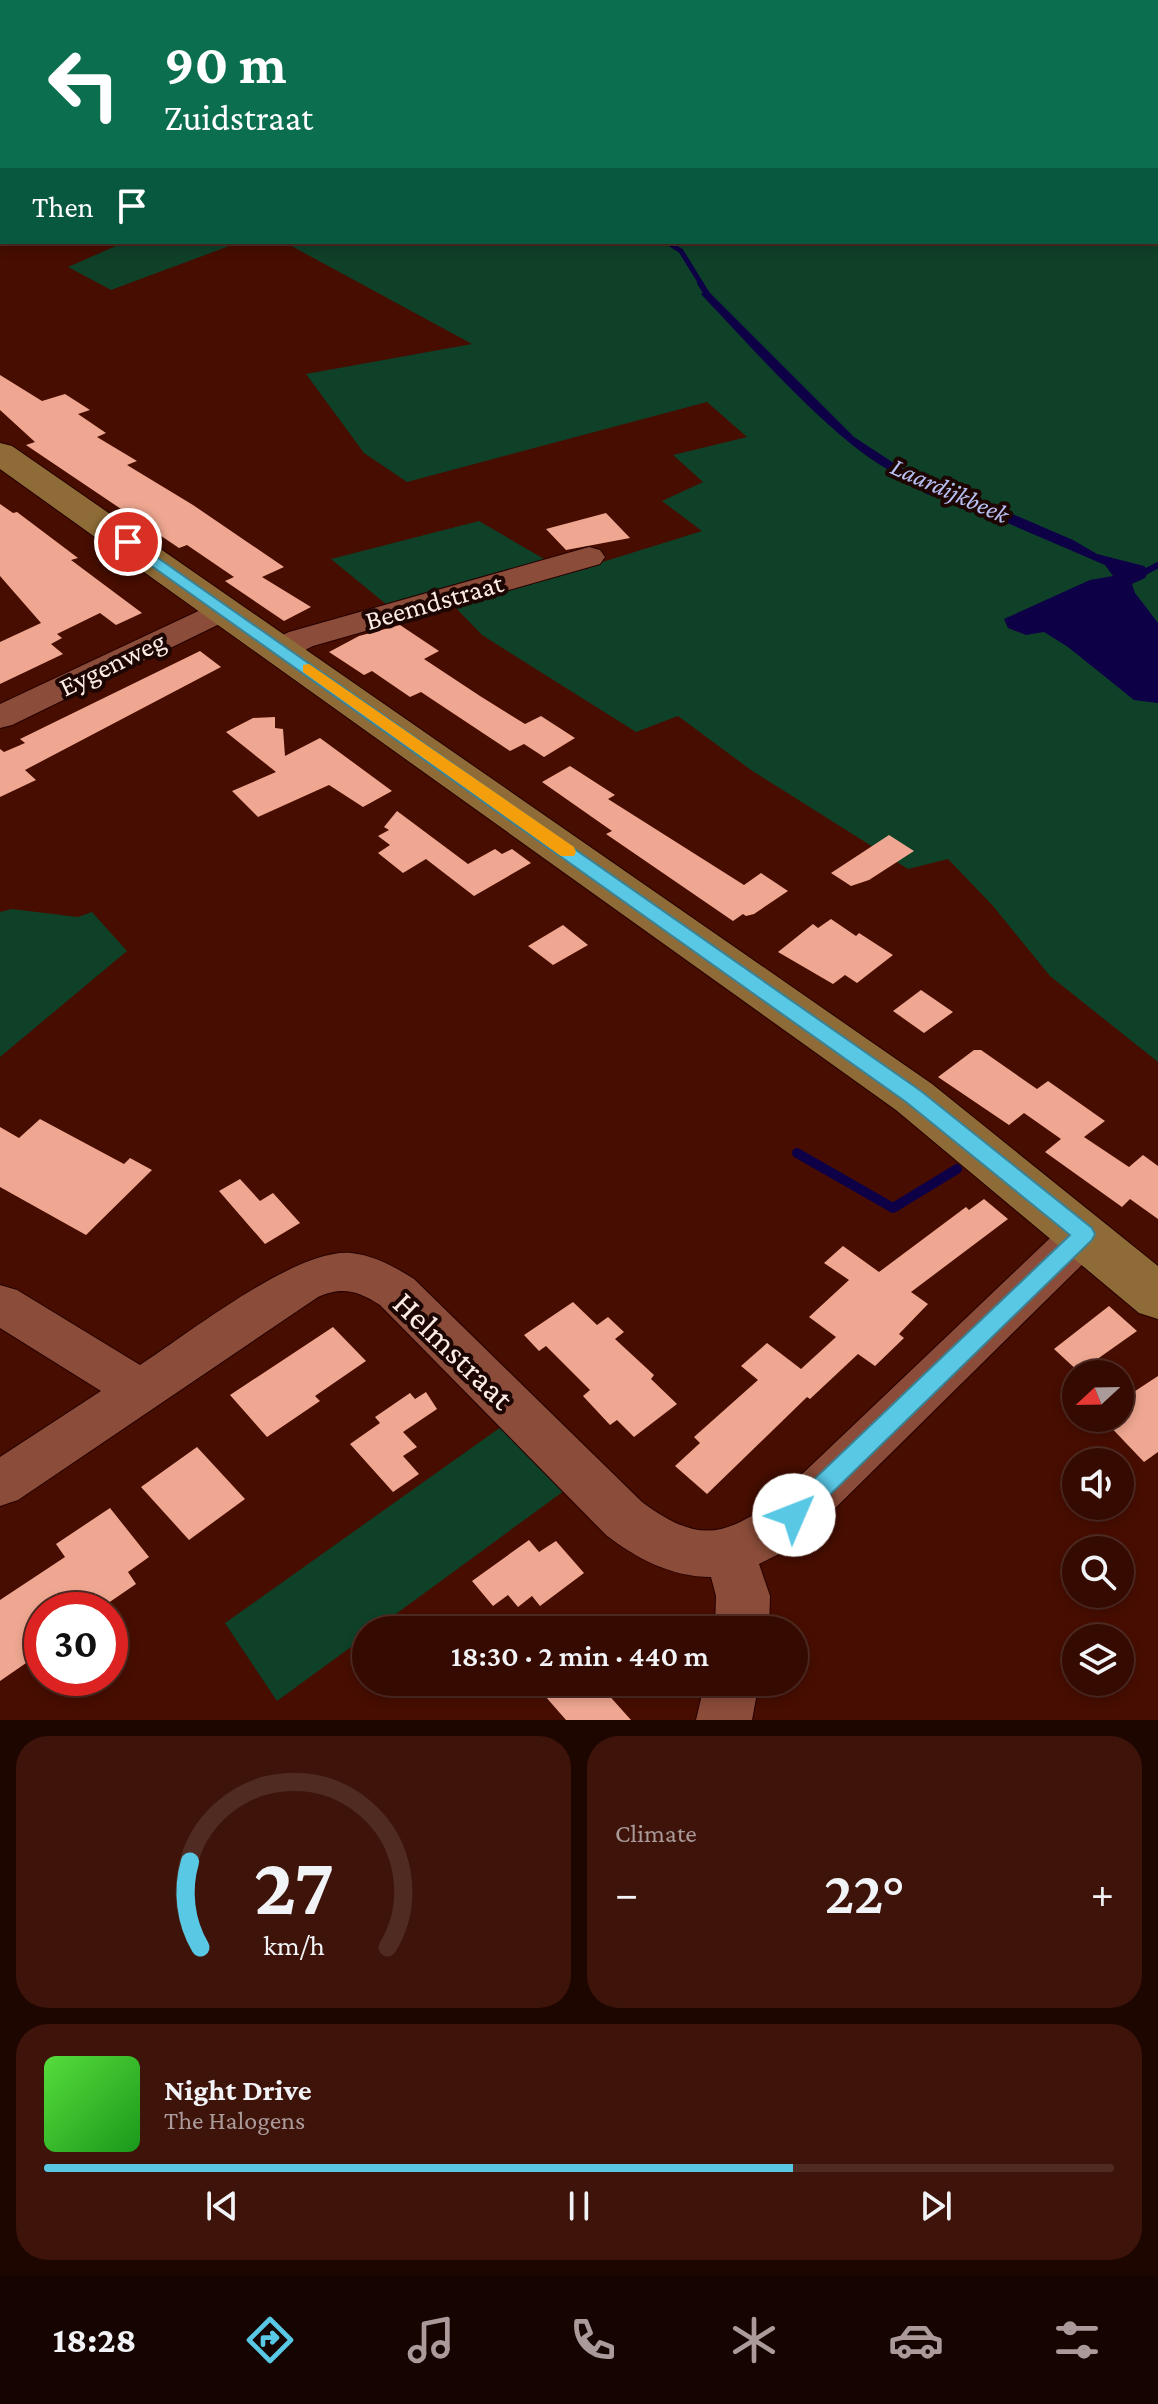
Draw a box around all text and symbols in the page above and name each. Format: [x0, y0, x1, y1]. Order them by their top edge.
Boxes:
icon: left [32, 32, 136, 136]
text: 90 m [164, 33, 287, 95]
text: Zuidstraat [164, 98, 313, 138]
icon: arrive [110, 184, 154, 228]
text: Then [32, 190, 94, 223]
water label: Laardijkbeek [886, 452, 1015, 530]
pin [94, 508, 162, 576]
icon: arrive [106, 520, 150, 564]
street label: Beemdstraat [362, 567, 507, 636]
street label: Eygenweg [54, 624, 171, 702]
street label: Helmstraat [386, 1284, 522, 1417]
north arrow [1062, 1360, 1134, 1432]
map controls [1062, 1360, 1134, 1696]
button: sound [1062, 1448, 1134, 1520]
position arrow [752, 1473, 836, 1557]
button: search [1062, 1536, 1134, 1608]
speed limit sign: 30 [24, 1592, 128, 1696]
button: layers [1062, 1624, 1134, 1696]
text: 18:30 · 2 min · 440 m [451, 1639, 709, 1672]
text: Climate [615, 1819, 697, 1848]
text: 27 [253, 1839, 334, 1932]
text: 22° [824, 1859, 905, 1926]
text: − [615, 1869, 638, 1917]
text: + [1091, 1869, 1114, 1917]
text: km/h [263, 1929, 324, 1961]
text: Night Drive [164, 2073, 312, 2106]
text: The Halogens [164, 2106, 305, 2135]
icon: previous [200, 2184, 244, 2228]
icon: pause [557, 2184, 601, 2228]
icon: next [914, 2184, 958, 2228]
icon: directions [242, 2312, 298, 2368]
icon: music [403, 2312, 459, 2368]
icon: phone [565, 2312, 621, 2368]
icon: climate [726, 2312, 782, 2368]
icon: car [888, 2312, 944, 2368]
icon: filters [1049, 2312, 1105, 2368]
text: 18:28 [53, 2320, 136, 2360]

